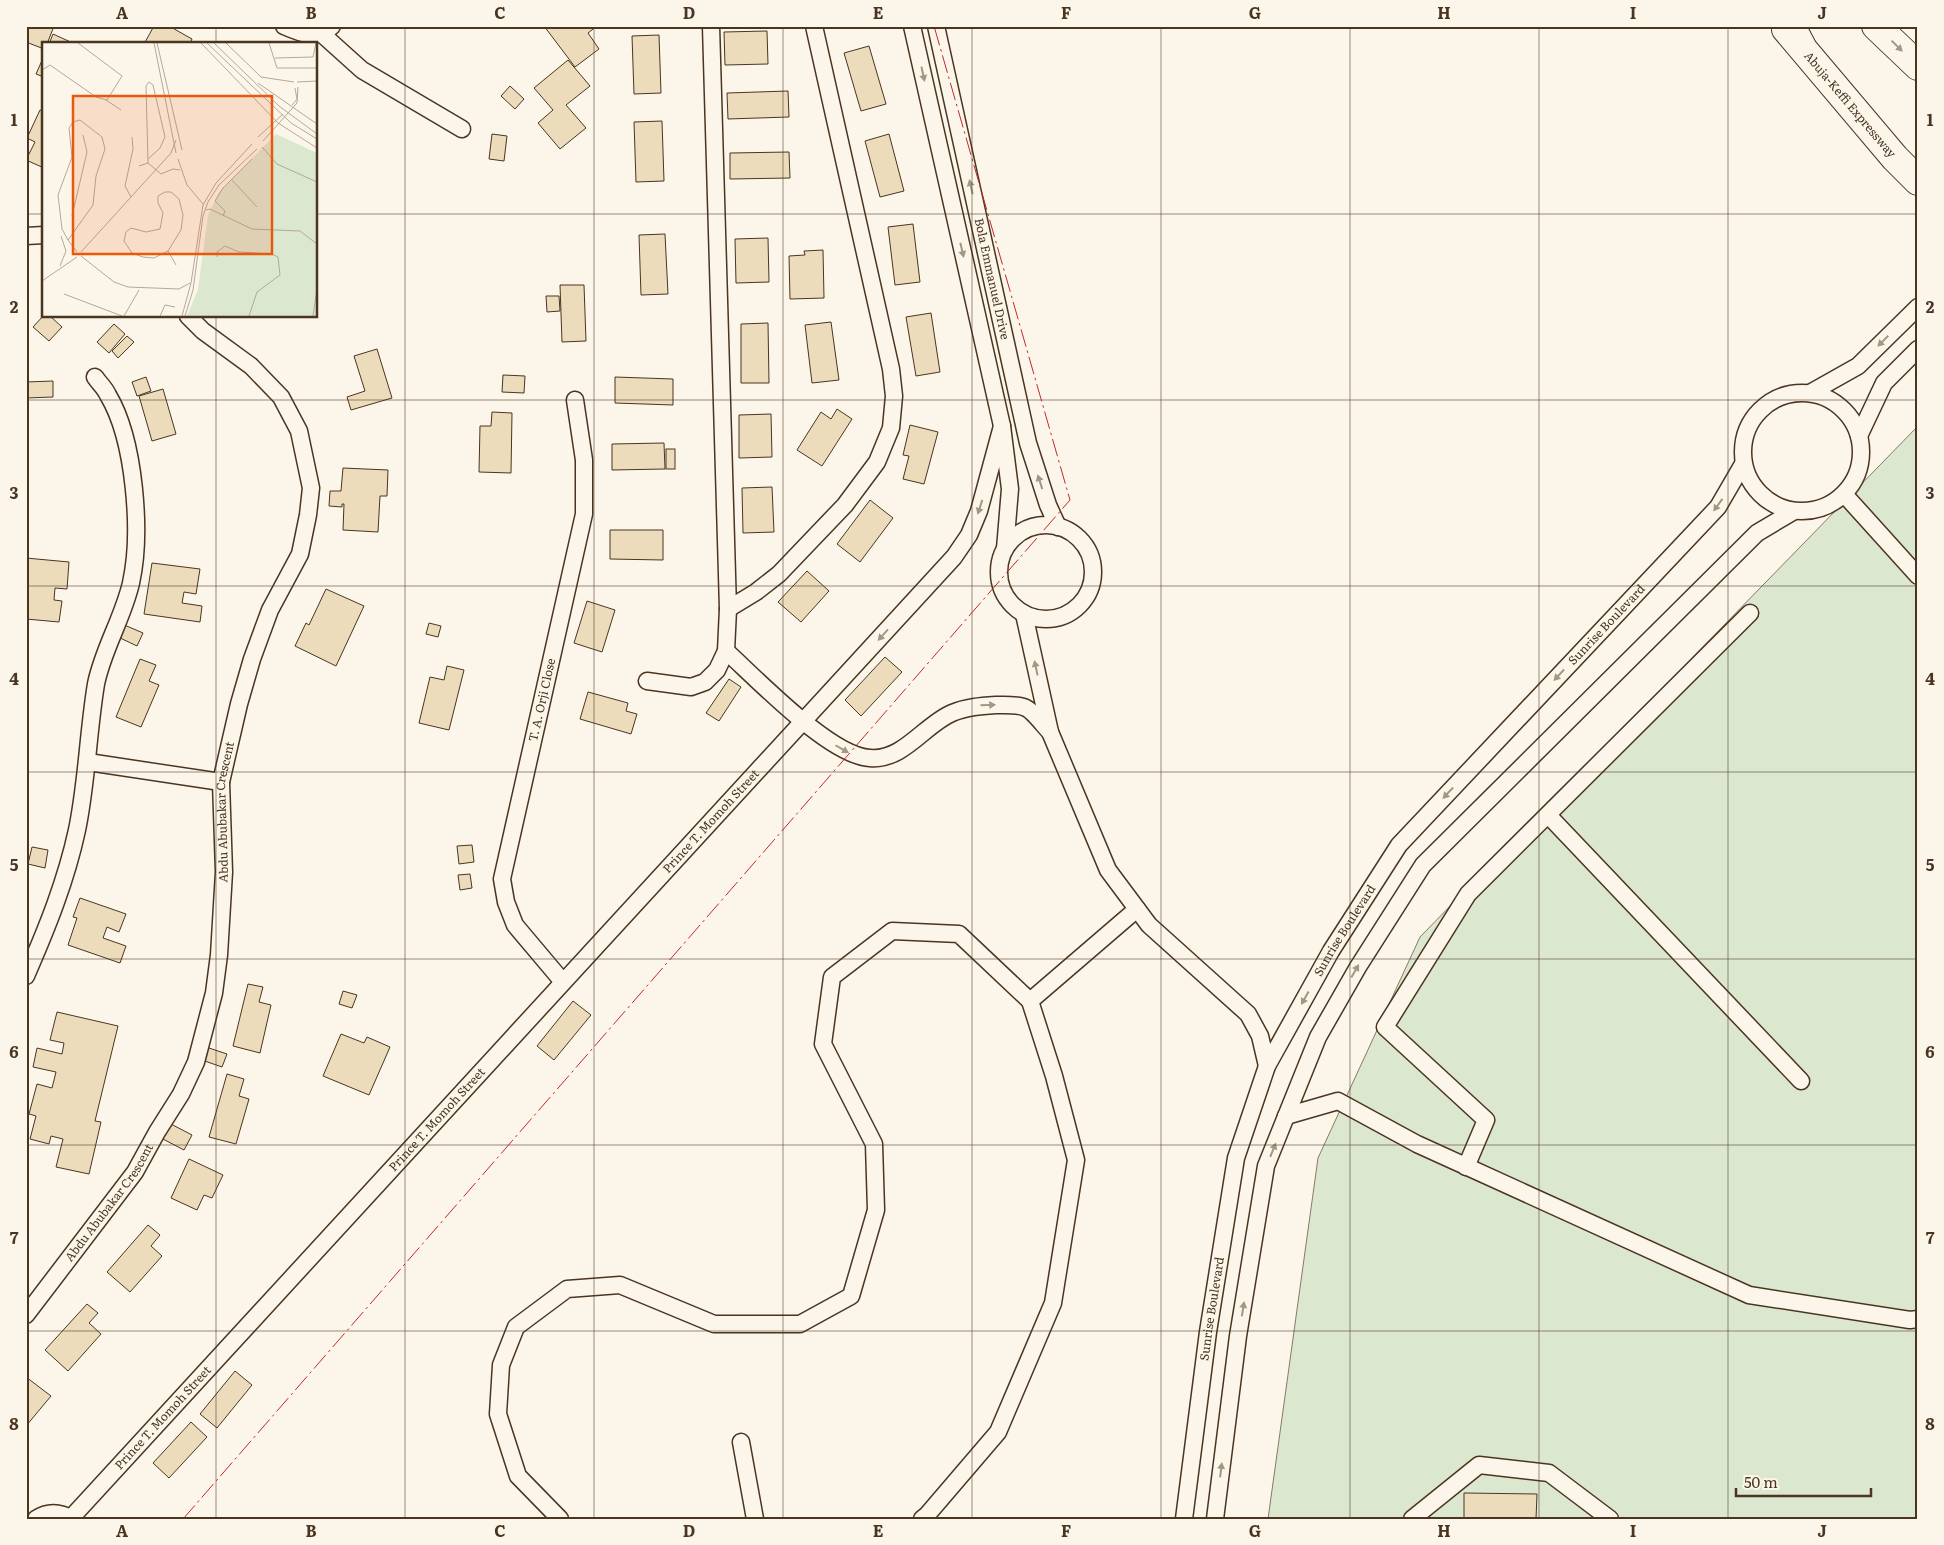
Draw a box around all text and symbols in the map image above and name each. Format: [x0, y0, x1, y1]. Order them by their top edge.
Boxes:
text: A [116, 0, 128, 24]
text: B [305, 0, 317, 24]
text: C [494, 0, 506, 24]
text: D [683, 0, 695, 24]
text: E [873, 0, 884, 24]
text: F [1061, 0, 1071, 24]
text: G [1249, 0, 1261, 24]
text: H [1437, 0, 1451, 24]
text: I [1630, 0, 1636, 24]
text: J [1817, 0, 1827, 24]
one-way arrow [1891, 40, 1903, 52]
inset map [42, 42, 318, 318]
street label: Abuja-Keffi Expressway [1800, 47, 1901, 161]
one-way arrow [919, 66, 927, 81]
text: 1 [11, 107, 18, 131]
text: 1 [1927, 107, 1934, 131]
one-way arrow [967, 180, 975, 195]
street label: Bola Emmanuel Drive [971, 216, 1015, 341]
one-way arrow [958, 242, 966, 257]
text: 2 [10, 294, 19, 318]
text: 2 [1926, 294, 1935, 318]
one-way arrow [1877, 335, 1889, 347]
one-way arrow [1036, 474, 1044, 489]
text: 3 [10, 480, 19, 504]
text: 3 [1926, 480, 1935, 504]
one-way arrow [1713, 498, 1723, 512]
one-way arrow [976, 500, 984, 515]
street label: Sunrise Boulevard [1563, 579, 1649, 669]
one-way arrow [877, 629, 889, 641]
street label: T. A. Orji Close [523, 656, 559, 743]
one-way arrow [1032, 660, 1040, 675]
text: 4 [9, 666, 19, 690]
text: 4 [1925, 666, 1935, 690]
one-way arrow [1553, 669, 1565, 681]
one-way arrow [980, 701, 996, 709]
street label: Abdu Abubakar Crescent [211, 739, 238, 883]
one-way arrow [835, 744, 848, 753]
street label: Prince T. Momoh Street [658, 765, 763, 877]
one-way arrow [1442, 787, 1454, 799]
text: 5 [10, 852, 19, 876]
text: 5 [1926, 852, 1935, 876]
street label: Sunrise Boulevard [1309, 880, 1380, 979]
one-way arrow [1351, 965, 1360, 978]
one-way arrow [1301, 991, 1310, 1004]
text: 6 [9, 1039, 19, 1063]
text: 6 [1925, 1039, 1935, 1063]
street label: Prince T. Momoh Street [384, 1063, 489, 1175]
street label: Abdu Abubakar Crescent [60, 1140, 157, 1265]
one-way arrow [1269, 1143, 1277, 1157]
text: 7 [10, 1225, 19, 1249]
text: 7 [1926, 1225, 1935, 1249]
street label: Sunrise Boulevard [1194, 1255, 1228, 1362]
one-way arrow [1239, 1301, 1247, 1317]
street label: Prince T. Momoh Street [110, 1361, 215, 1473]
text: 8 [9, 1411, 19, 1435]
text: 8 [1925, 1411, 1935, 1435]
one-way arrow [1217, 1462, 1225, 1478]
scale bar [1736, 1465, 1872, 1497]
text: 50 m [1744, 1470, 1778, 1493]
text: A [116, 1518, 128, 1542]
text: B [305, 1518, 317, 1542]
text: C [494, 1518, 506, 1542]
text: D [683, 1518, 695, 1542]
text: E [873, 1518, 884, 1542]
text: F [1061, 1518, 1071, 1542]
text: G [1249, 1518, 1261, 1542]
text: H [1437, 1518, 1451, 1542]
text: I [1630, 1518, 1636, 1542]
text: J [1817, 1518, 1827, 1542]

